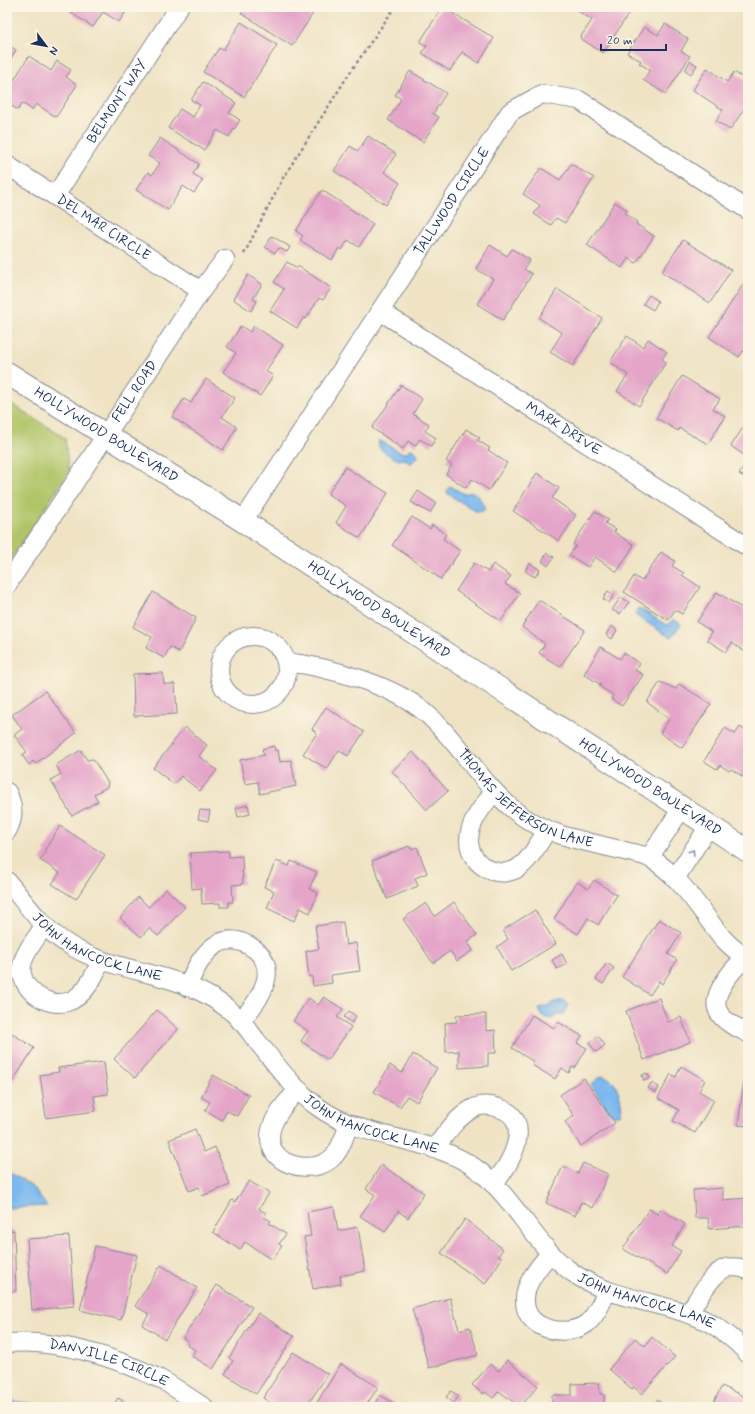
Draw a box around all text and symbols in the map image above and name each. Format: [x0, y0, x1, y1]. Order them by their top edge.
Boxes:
north arrow [26, 26, 66, 66]
scale bar [601, 26, 666, 52]
text: 20 m [607, 33, 633, 49]
text: N [46, 44, 62, 58]
street label: BELMONT WAY [83, 56, 151, 147]
street label: TALLWOOD CIRCLE [410, 143, 494, 259]
street label: DEL MAR CIRCLE [53, 191, 154, 265]
street label: FELL ROAD [108, 357, 162, 426]
street label: HOLLYWOOD BOULEVARD [31, 383, 182, 487]
street label: MARK DRIVE [522, 398, 605, 460]
street label: HOLLYWOOD BOULEVARD [304, 557, 454, 663]
street label: HOLLYWOOD BOULEVARD [575, 734, 725, 840]
street label: THOMAS JEFFERSON LANE [454, 745, 595, 852]
one-way arrow [687, 849, 694, 856]
street label: JOHN HANCOCK LANE [28, 909, 164, 986]
street label: JOHN HANCOCK LANE [300, 1090, 441, 1158]
street label: JOHN HANCOCK LANE [574, 1269, 718, 1333]
street label: DANVILLE CIRCLE [48, 1335, 172, 1391]

